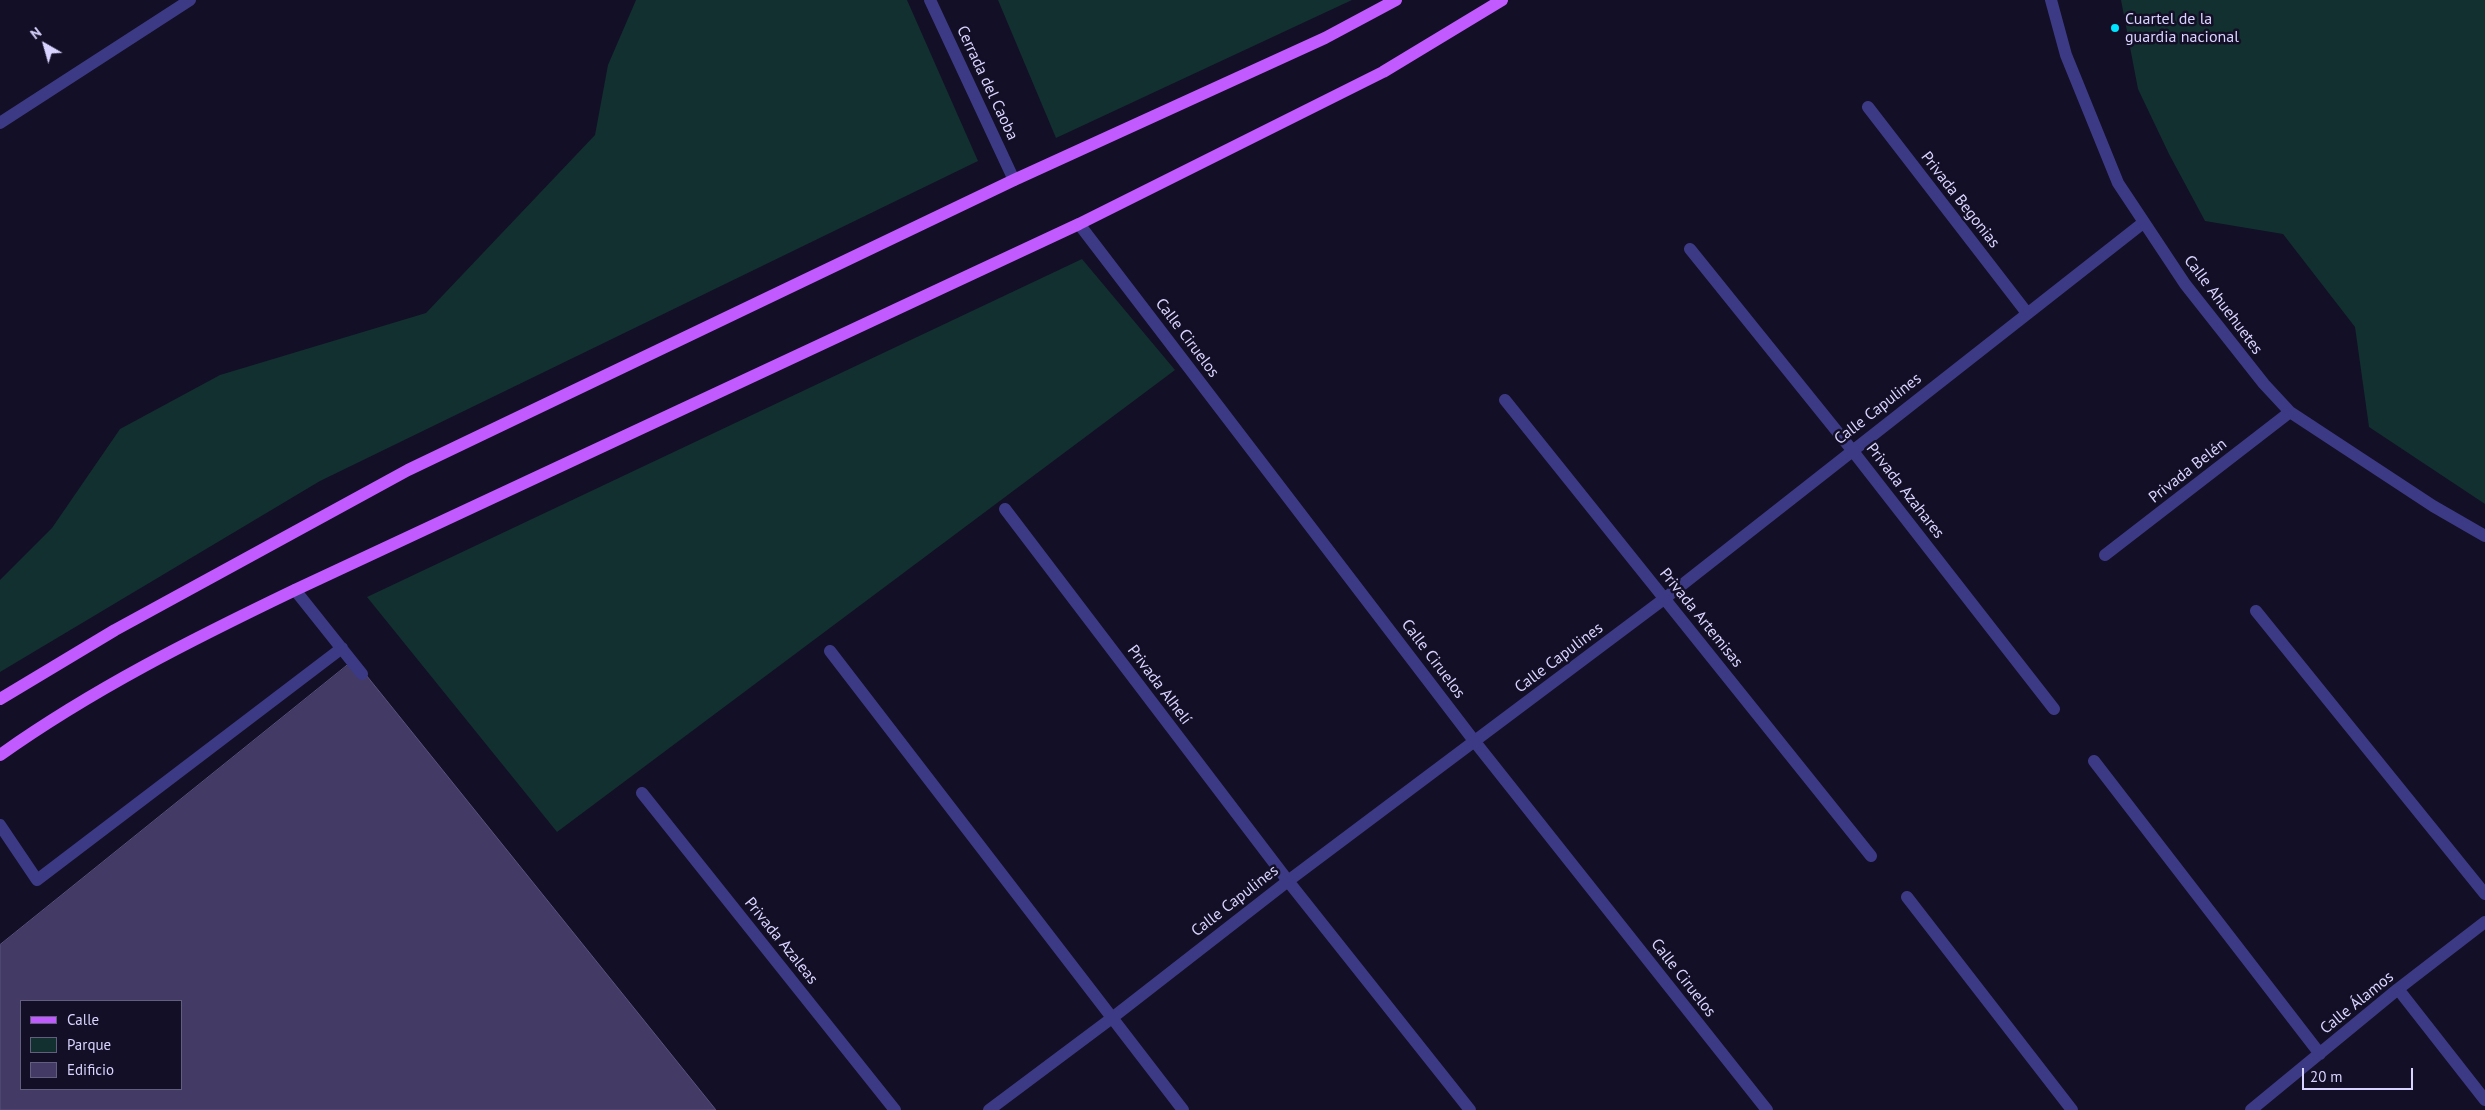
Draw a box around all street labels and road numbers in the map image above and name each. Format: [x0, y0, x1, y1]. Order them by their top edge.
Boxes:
street label: Cerrada del Caoba [952, 23, 1022, 143]
street label: Privada Begonias [1916, 148, 2004, 252]
street label: Calle Ahuehuetes [2180, 252, 2266, 358]
street label: Calle Ciruelos [1151, 295, 1223, 381]
street label: Calle Capulines [1831, 369, 1925, 449]
street label: Privada Belén [2145, 435, 2231, 507]
street label: Privada Azahares [1862, 440, 1948, 542]
street label: Privada Artemisas [1655, 565, 1747, 671]
street label: Calle Ciruelos [1397, 616, 1469, 702]
street label: Calle Capulines [1511, 619, 1607, 697]
street label: Privada Alhelí [1123, 642, 1195, 728]
street label: Calle Capulines [1188, 861, 1282, 941]
street label: Privada Azaleas [740, 894, 822, 988]
street label: Calle Ciruelos [1646, 935, 1720, 1021]
street label: Calle Álamos [2316, 968, 2398, 1038]

